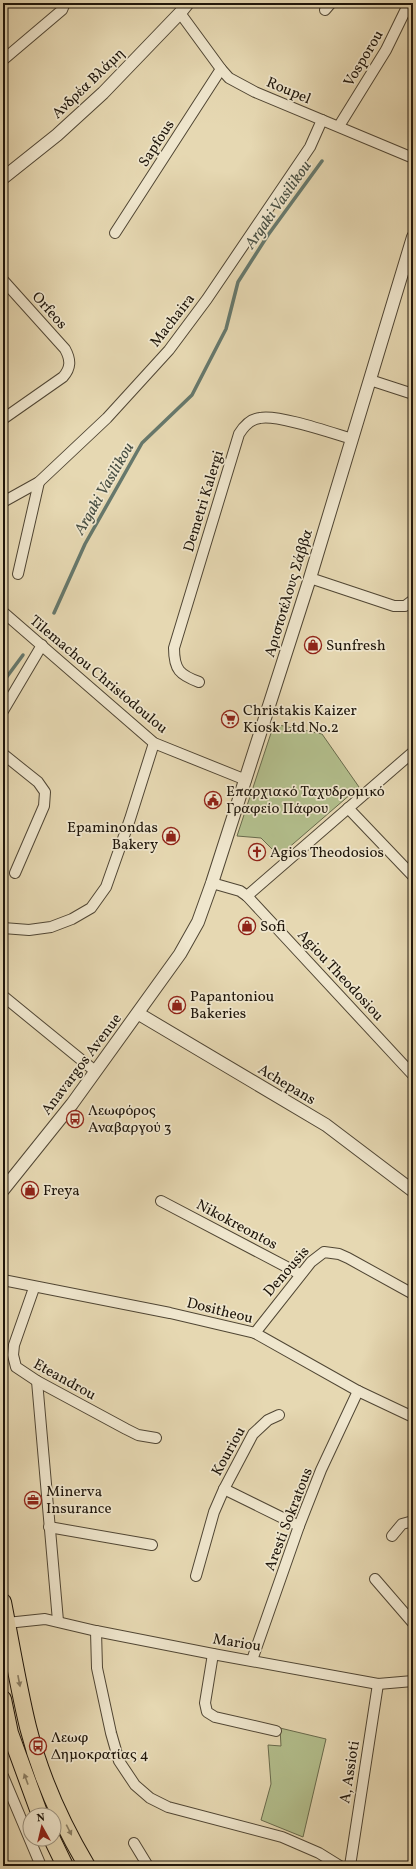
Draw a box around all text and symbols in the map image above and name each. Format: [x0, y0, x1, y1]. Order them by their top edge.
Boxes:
street label: Vosporou [339, 27, 389, 91]
street label: Ανδρέα Βλάμη [48, 44, 130, 124]
street label: Roupel [263, 73, 314, 110]
street label: Sapfous [134, 116, 180, 171]
water label: Argaki Vasilikou [239, 156, 317, 255]
street label: Orfeos [26, 288, 71, 334]
street label: Machaira [146, 290, 201, 352]
water label: Argaki Vasilikou [69, 439, 140, 540]
street label: Demetri Kalergi [179, 448, 230, 555]
street label: Αριστοτέλους Σάββα [260, 527, 319, 660]
street label: Tilemachou Christodoulou [24, 611, 172, 739]
shop icon: Sunfresh [303, 635, 323, 655]
place label: Sunfresh [326, 636, 386, 657]
place label: Christakis Kaizer Kiosk Ltd No.2 [243, 701, 357, 739]
supermarket icon: Christakis Kaizer Kiosk Ltd No.2 [220, 709, 240, 729]
place label: Επαρχιακό Ταχυδρομικό Γραφείο Πάφου [226, 782, 385, 820]
public building icon: Επαρχιακό Ταχυδρομικό Γραφείο Πάφου [203, 790, 223, 810]
place label: Epaminondas Bakery [67, 818, 158, 856]
shop icon: Epaminondas Bakery [161, 826, 181, 846]
church icon: Agios Theodosios [247, 842, 267, 862]
place label: Agios Theodosios [270, 843, 384, 864]
shop icon: Sofi [237, 916, 257, 936]
place label: Sofi [260, 917, 286, 938]
street label: Agiou Theodosiou [292, 926, 388, 1026]
place label: Papantoniou Bakeries [190, 987, 274, 1025]
shop icon: Papantoniou Bakeries [167, 995, 187, 1015]
street label: Anavargos Avenue [37, 1010, 127, 1120]
street label: Achepans [253, 1060, 319, 1111]
place label: Λεωφόρος Αναβαργού 3 [88, 1101, 171, 1139]
bus stop icon: Λεωφόρος Αναβαργού 3 [65, 1109, 85, 1129]
shop icon: Freya [20, 1180, 40, 1200]
place label: Freya [43, 1181, 80, 1202]
street label: Nikokreontos [192, 1195, 281, 1256]
street label: Denousis [259, 1242, 315, 1302]
street label: Dositheou [184, 1293, 255, 1330]
street label: Eteandrou [29, 1354, 99, 1406]
street label: Kouriou [207, 1423, 251, 1480]
street label: Aresti Sokratous [260, 1465, 319, 1574]
place label: Minerva Insurance [46, 1482, 112, 1520]
office icon: Minerva Insurance [23, 1490, 43, 1510]
street label: Mariou [211, 1629, 262, 1658]
one-way arrow [16, 1675, 22, 1687]
place label: Λεωφ Δημοκρατίας 4 [51, 1728, 149, 1766]
bus stop icon: Λεωφ Δημοκρατίας 4 [28, 1736, 48, 1756]
street label: A, Assioti [335, 1739, 366, 1805]
one-way arrow [23, 1772, 29, 1784]
north arrow [22, 1807, 62, 1847]
text: N [36, 1811, 46, 1827]
one-way arrow [66, 1825, 72, 1836]

